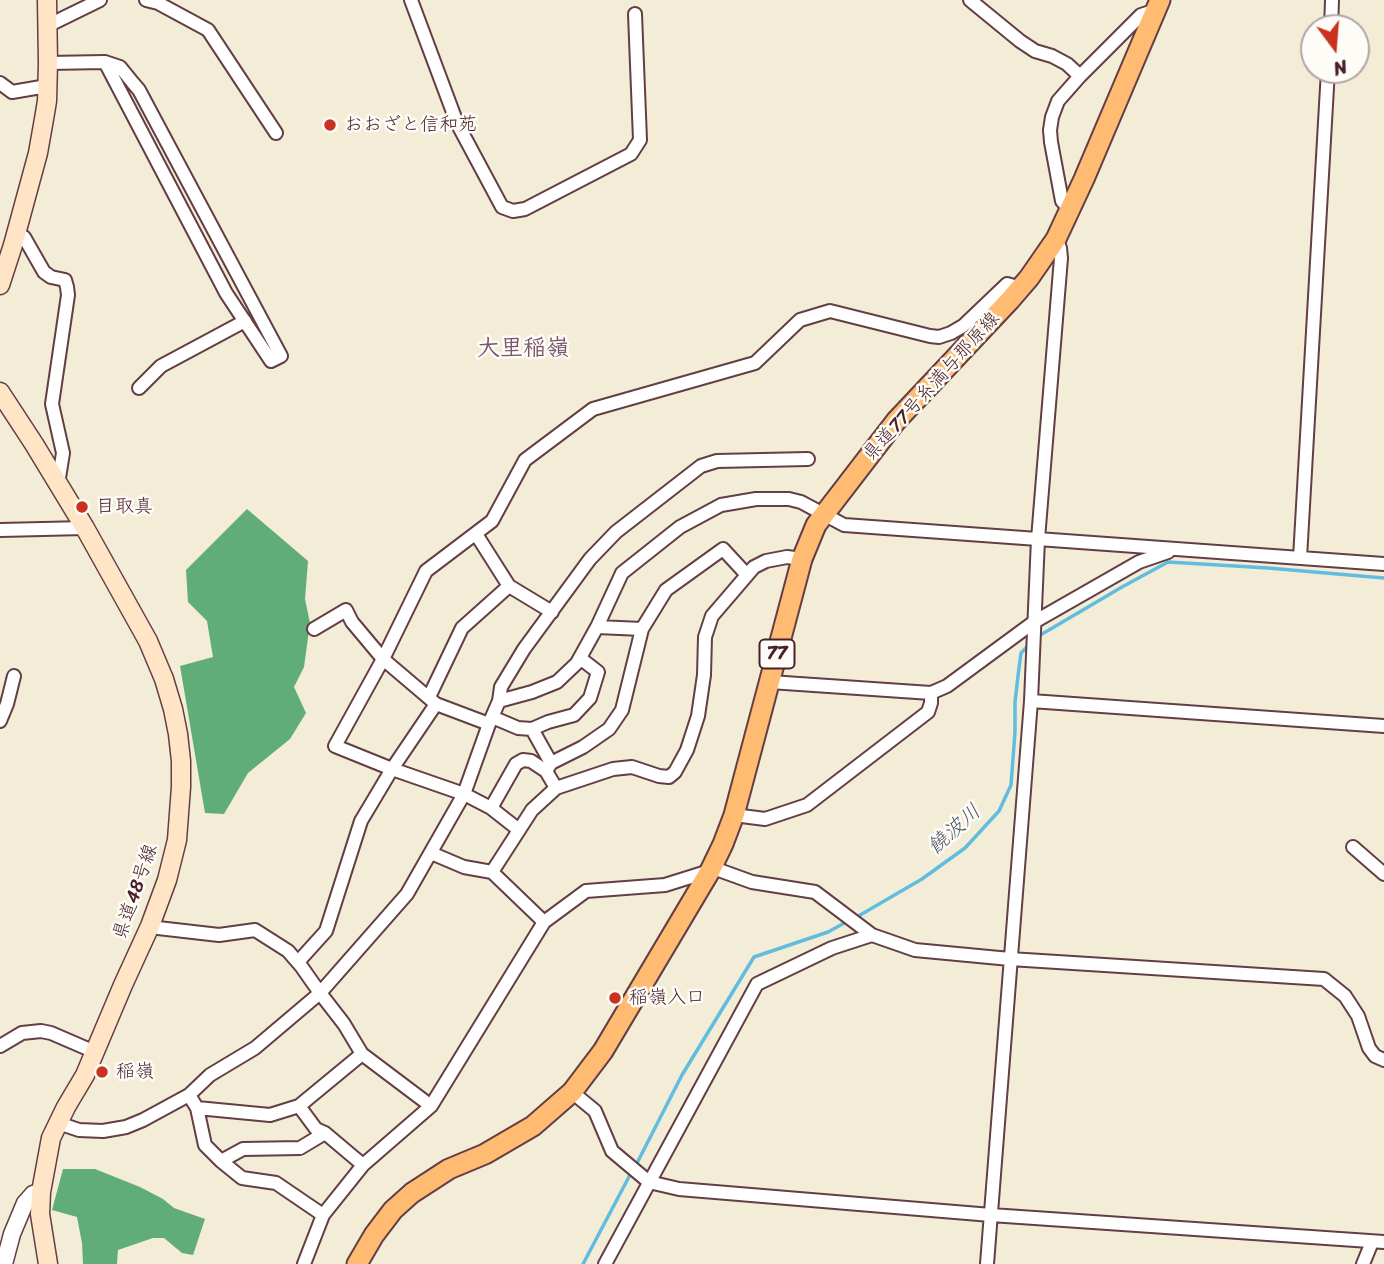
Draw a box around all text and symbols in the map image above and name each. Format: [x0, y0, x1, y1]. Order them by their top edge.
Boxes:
north arrow [1300, 14, 1370, 84]
text: N [1330, 50, 1351, 85]
place label: おおざと信和苑 [344, 114, 477, 136]
marker: おおざと信和苑 [322, 117, 338, 133]
street label: 県道77号糸満与那原線 [859, 308, 1005, 466]
district label: 大里稲嶺 [477, 335, 569, 363]
place label: 目取真 [96, 496, 153, 518]
marker: 目取真 [74, 499, 90, 515]
road number: 77 [760, 640, 794, 668]
water label: 饒波川 [923, 800, 987, 860]
street label: 県道48号線 [109, 841, 163, 943]
place label: 稲嶺入口 [629, 987, 705, 1009]
marker: 稲嶺入口 [607, 990, 623, 1006]
place label: 稲嶺 [116, 1061, 154, 1083]
marker: 稲嶺 [94, 1064, 110, 1080]

